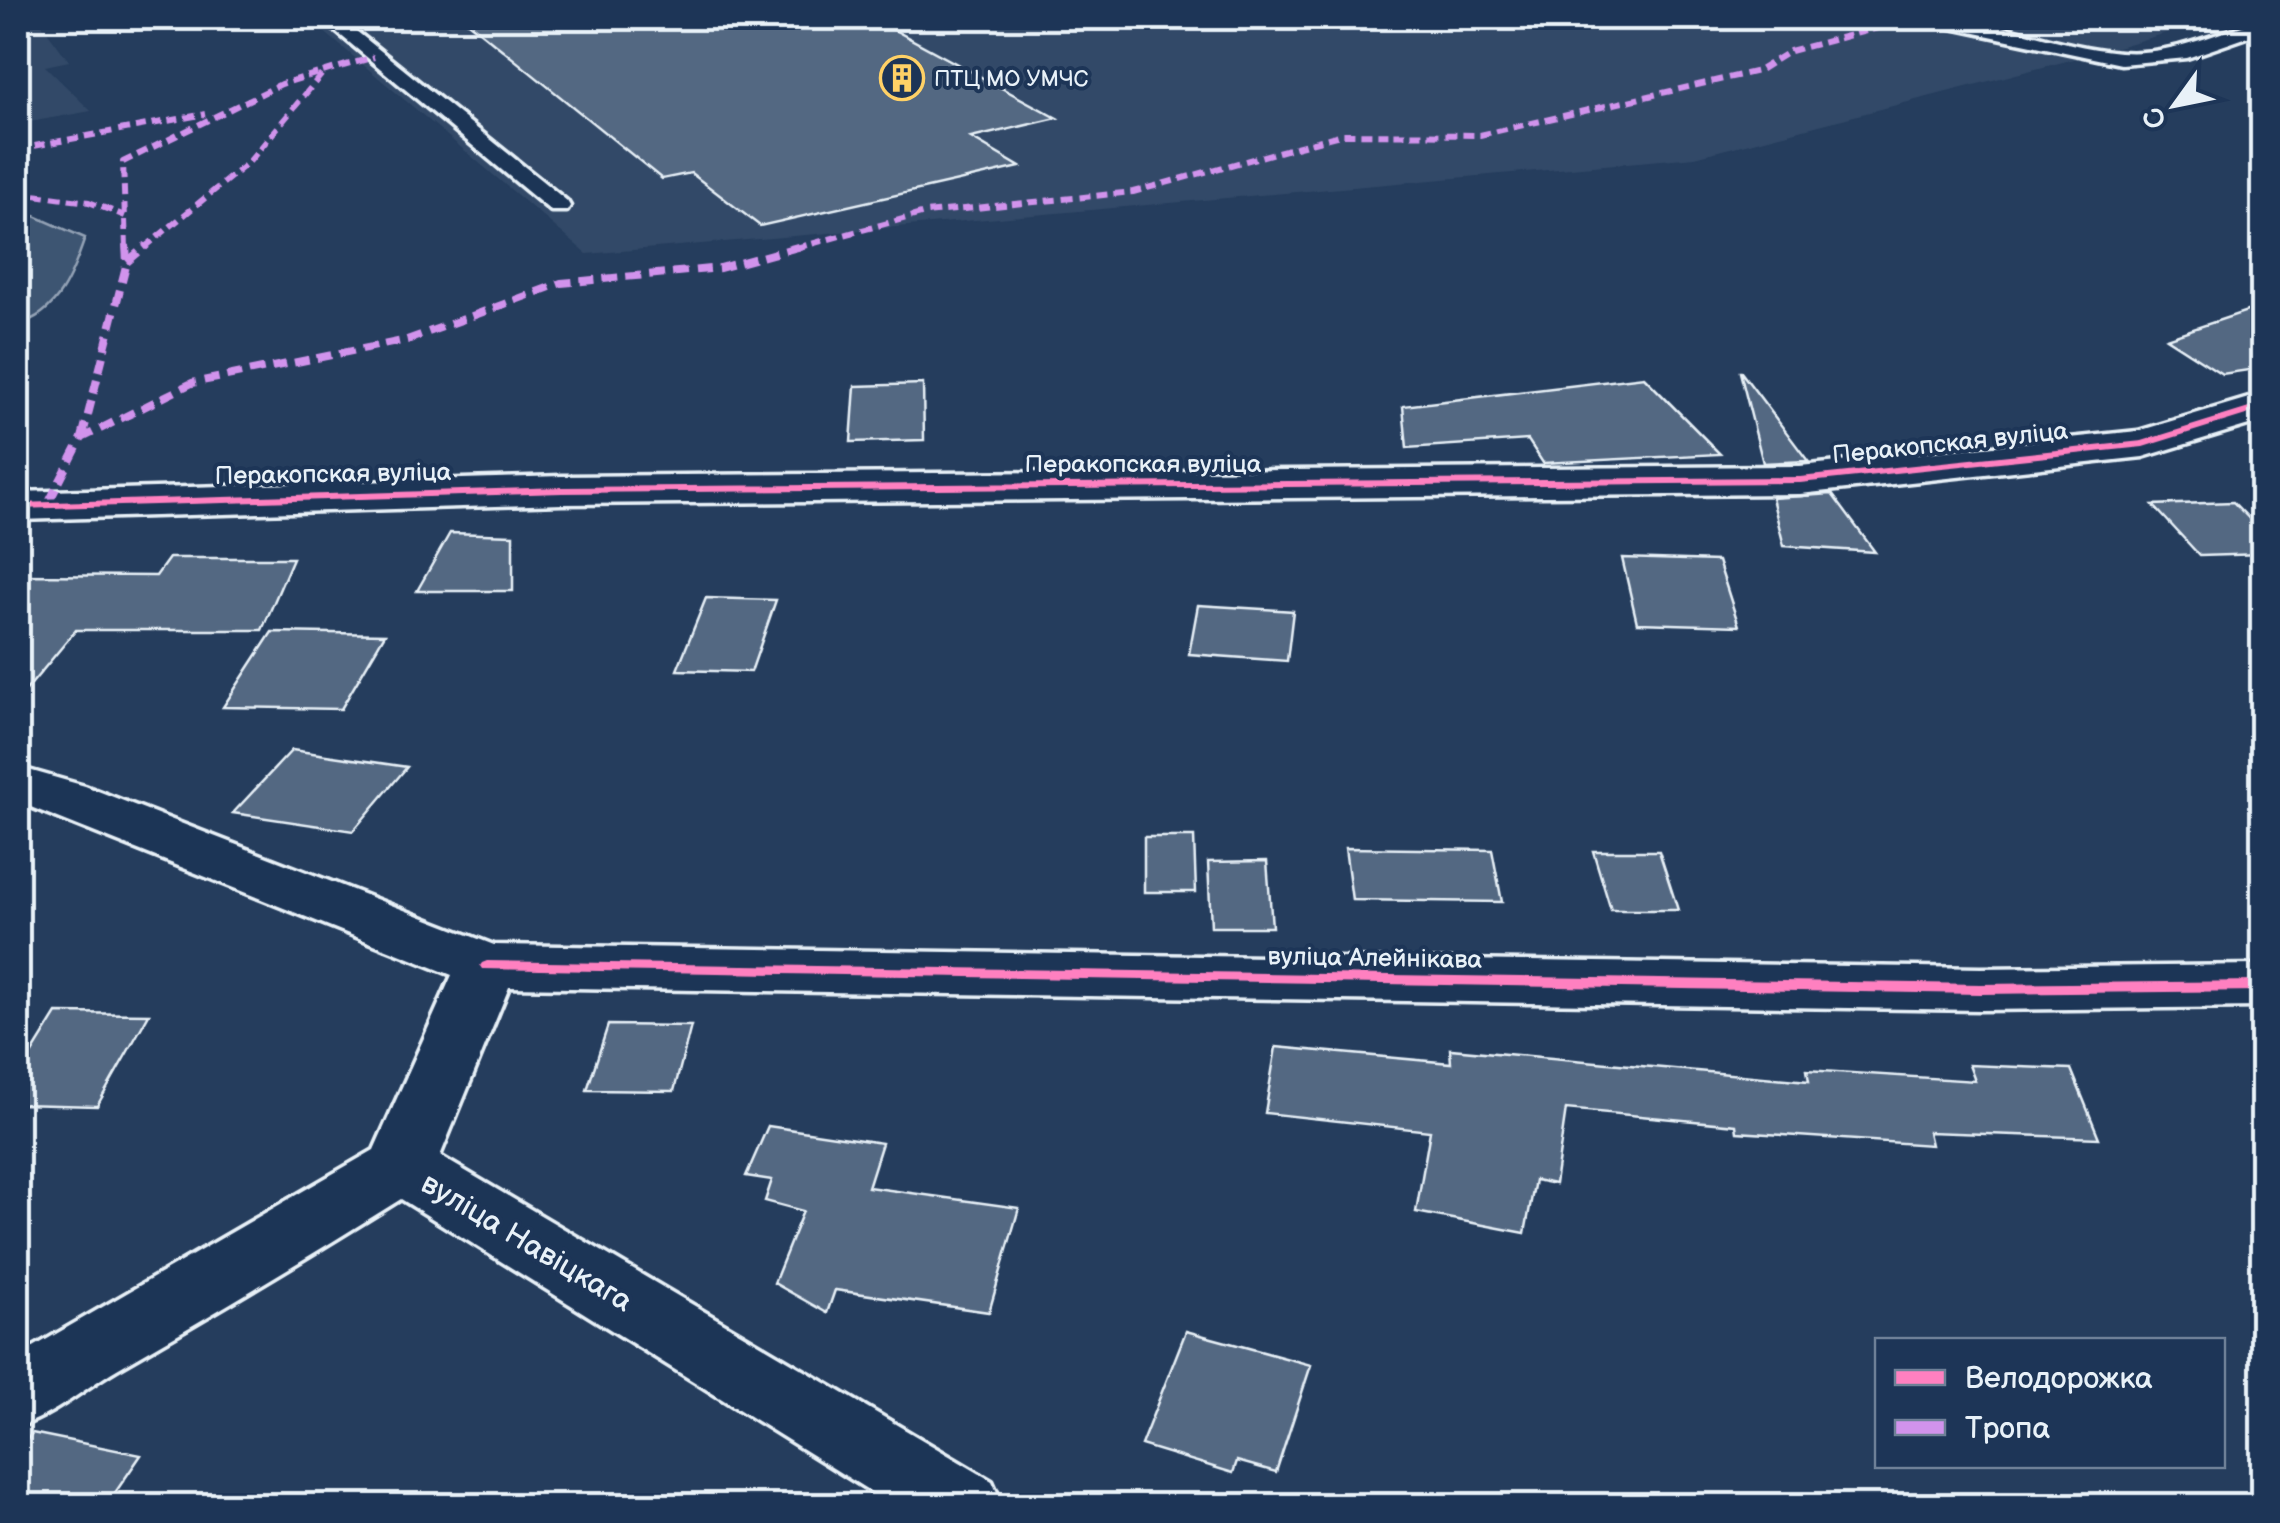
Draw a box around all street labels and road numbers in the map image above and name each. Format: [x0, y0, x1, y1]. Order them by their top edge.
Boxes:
street label: Перакопская вуліца [1831, 416, 2070, 471]
street label: Перакопская вуліца [1025, 449, 1262, 480]
street label: Перакопская вуліца [214, 457, 452, 492]
street label: вуліца Алейнікава [1267, 941, 1483, 976]
street label: вуліца Навіцкага [414, 1166, 639, 1320]

